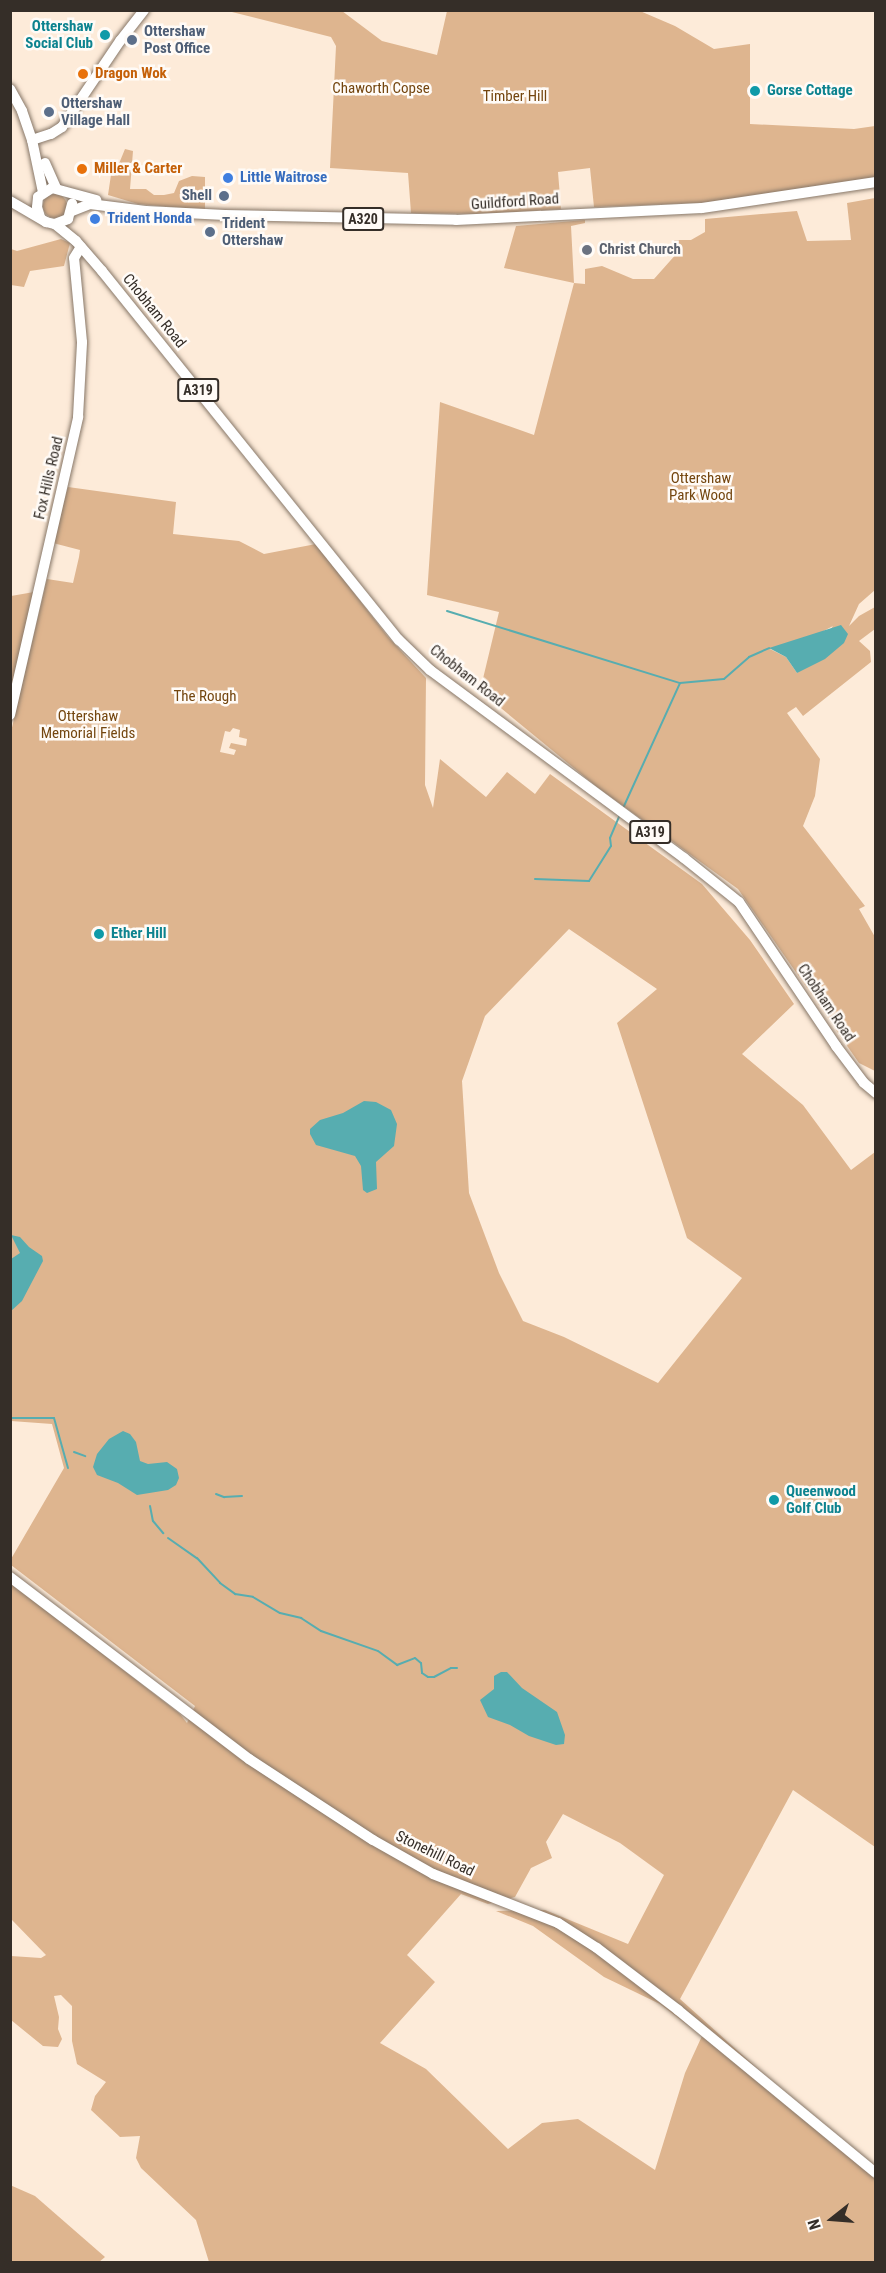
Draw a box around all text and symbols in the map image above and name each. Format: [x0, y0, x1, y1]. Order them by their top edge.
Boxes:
place label: Ottershaw Social Club [25, 17, 93, 52]
place label: Ottershaw Post Office [144, 22, 210, 57]
marker: Ottershaw Social Club [98, 28, 112, 42]
marker: Ottershaw Post Office [125, 33, 139, 47]
place label: Dragon Wok [95, 65, 167, 83]
marker: Dragon Wok [76, 67, 90, 81]
park label: Chaworth Copse [332, 80, 430, 98]
place label: Gorse Cottage [767, 82, 853, 100]
marker: Gorse Cottage [748, 84, 762, 98]
park label: Timber Hill [483, 88, 547, 106]
place label: Ottershaw Village Hall [61, 94, 130, 129]
marker: Ottershaw Village Hall [42, 105, 56, 119]
place label: Miller & Carter [94, 160, 182, 178]
marker: Miller & Carter [75, 162, 89, 176]
place label: Little Waitrose [240, 169, 327, 187]
marker: Little Waitrose [221, 171, 235, 185]
place label: Shell [182, 187, 212, 205]
marker: Shell [217, 189, 231, 203]
street label: Guildford Road [470, 190, 560, 214]
road number: A320 [342, 208, 384, 230]
place label: Trident Honda [107, 210, 192, 228]
marker: Trident Honda [88, 212, 102, 226]
place label: Trident Ottershaw [222, 214, 283, 249]
marker: Trident Ottershaw [203, 225, 217, 239]
place label: Christ Church [599, 241, 681, 259]
marker: Christ Church [580, 243, 594, 257]
street label: Chobham Road [119, 270, 189, 352]
road number: A319 [177, 379, 219, 401]
street label: Fox Hills Road [31, 435, 67, 521]
park label: Ottershaw Park Wood [669, 469, 733, 504]
street label: Chobham Road [426, 641, 508, 711]
park label: The Rough [174, 688, 236, 706]
park label: Ottershaw Memorial Fields [41, 707, 135, 742]
road number: A319 [629, 821, 671, 843]
place label: Ether Hill [111, 925, 166, 943]
marker: Ether Hill [92, 927, 106, 941]
street label: Chobham Road [793, 961, 859, 1045]
place label: Queenwood Golf Club [786, 1482, 856, 1517]
marker: Queenwood Golf Club [767, 1493, 781, 1507]
street label: Stonehill Road [393, 1827, 477, 1881]
north arrow [802, 2189, 862, 2249]
text: N [804, 2217, 825, 2232]

